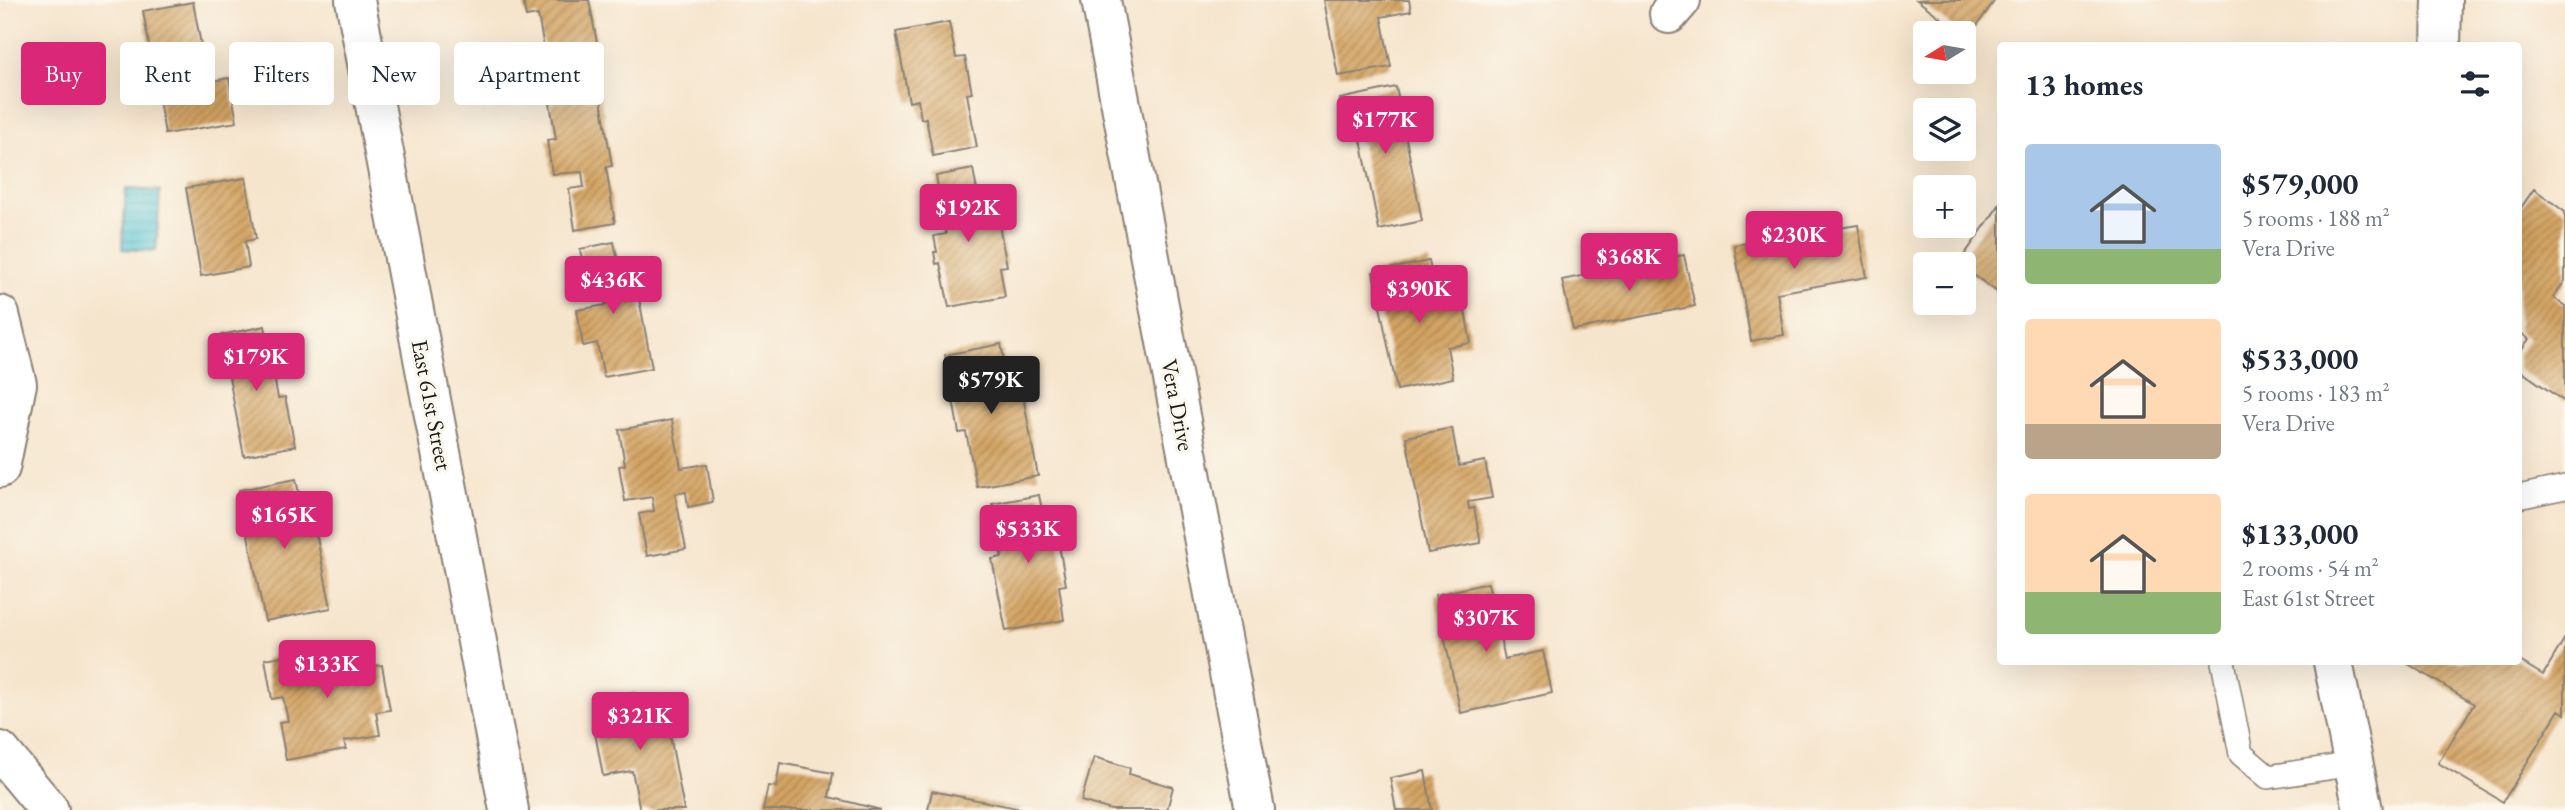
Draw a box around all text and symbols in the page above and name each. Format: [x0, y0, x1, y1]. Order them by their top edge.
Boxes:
north arrow [1913, 21, 1976, 84]
map controls [1913, 21, 1976, 315]
chip: Buy [21, 42, 106, 105]
chip: Rent [120, 42, 215, 105]
chip: Filters [229, 42, 334, 105]
chip: New [348, 42, 440, 105]
chip: Apartment [454, 42, 604, 105]
text: 13 homes [2025, 65, 2143, 104]
icon: filters [2456, 65, 2494, 103]
pin: $177K [1336, 96, 1434, 156]
button: layers [1913, 98, 1976, 161]
text: $177K [1353, 104, 1417, 134]
text: $579,000 [2242, 164, 2358, 203]
icon: home [2081, 172, 2165, 256]
button: + [1913, 175, 1976, 238]
pin: $192K [919, 184, 1017, 244]
text: $192K [936, 192, 1000, 222]
text: 5 rooms · 188 m² [2242, 203, 2390, 233]
pin: $230K [1745, 212, 1843, 271]
text: $230K [1762, 219, 1826, 249]
pin: $368K [1580, 233, 1678, 293]
text: Vera Drive [2242, 233, 2335, 263]
text: $368K [1597, 241, 1661, 271]
button: − [1913, 252, 1976, 315]
pin: $436K [564, 256, 662, 316]
text: $436K [581, 264, 645, 294]
pin: $390K [1370, 266, 1468, 325]
text: $390K [1387, 273, 1451, 303]
pin: $179K [207, 334, 305, 393]
street label: East 61st Street [405, 337, 460, 474]
text: $533,000 [2242, 339, 2358, 378]
text: $179K [224, 341, 288, 371]
icon: home [2081, 347, 2165, 431]
pin: $579K [942, 356, 1040, 416]
street label: Vera Drive [1154, 357, 1202, 453]
text: $579K [959, 364, 1023, 394]
text: 5 rooms · 183 m² [2242, 378, 2390, 408]
text: Vera Drive [2242, 408, 2335, 438]
pin: $165K [235, 491, 333, 551]
text: $165K [252, 499, 316, 529]
pin: $533K [979, 505, 1077, 565]
text: $533K [996, 513, 1060, 543]
text: $133,000 [2242, 514, 2358, 553]
icon: home [2081, 522, 2165, 606]
text: 2 rooms · 54 m² [2242, 553, 2379, 583]
text: East 61st Street [2242, 583, 2375, 613]
pin: $307K [1437, 594, 1535, 654]
text: $307K [1454, 602, 1518, 632]
pin: $133K [278, 640, 376, 700]
text: $133K [295, 648, 359, 678]
pin: $321K [591, 692, 689, 752]
text: $321K [608, 700, 672, 730]

